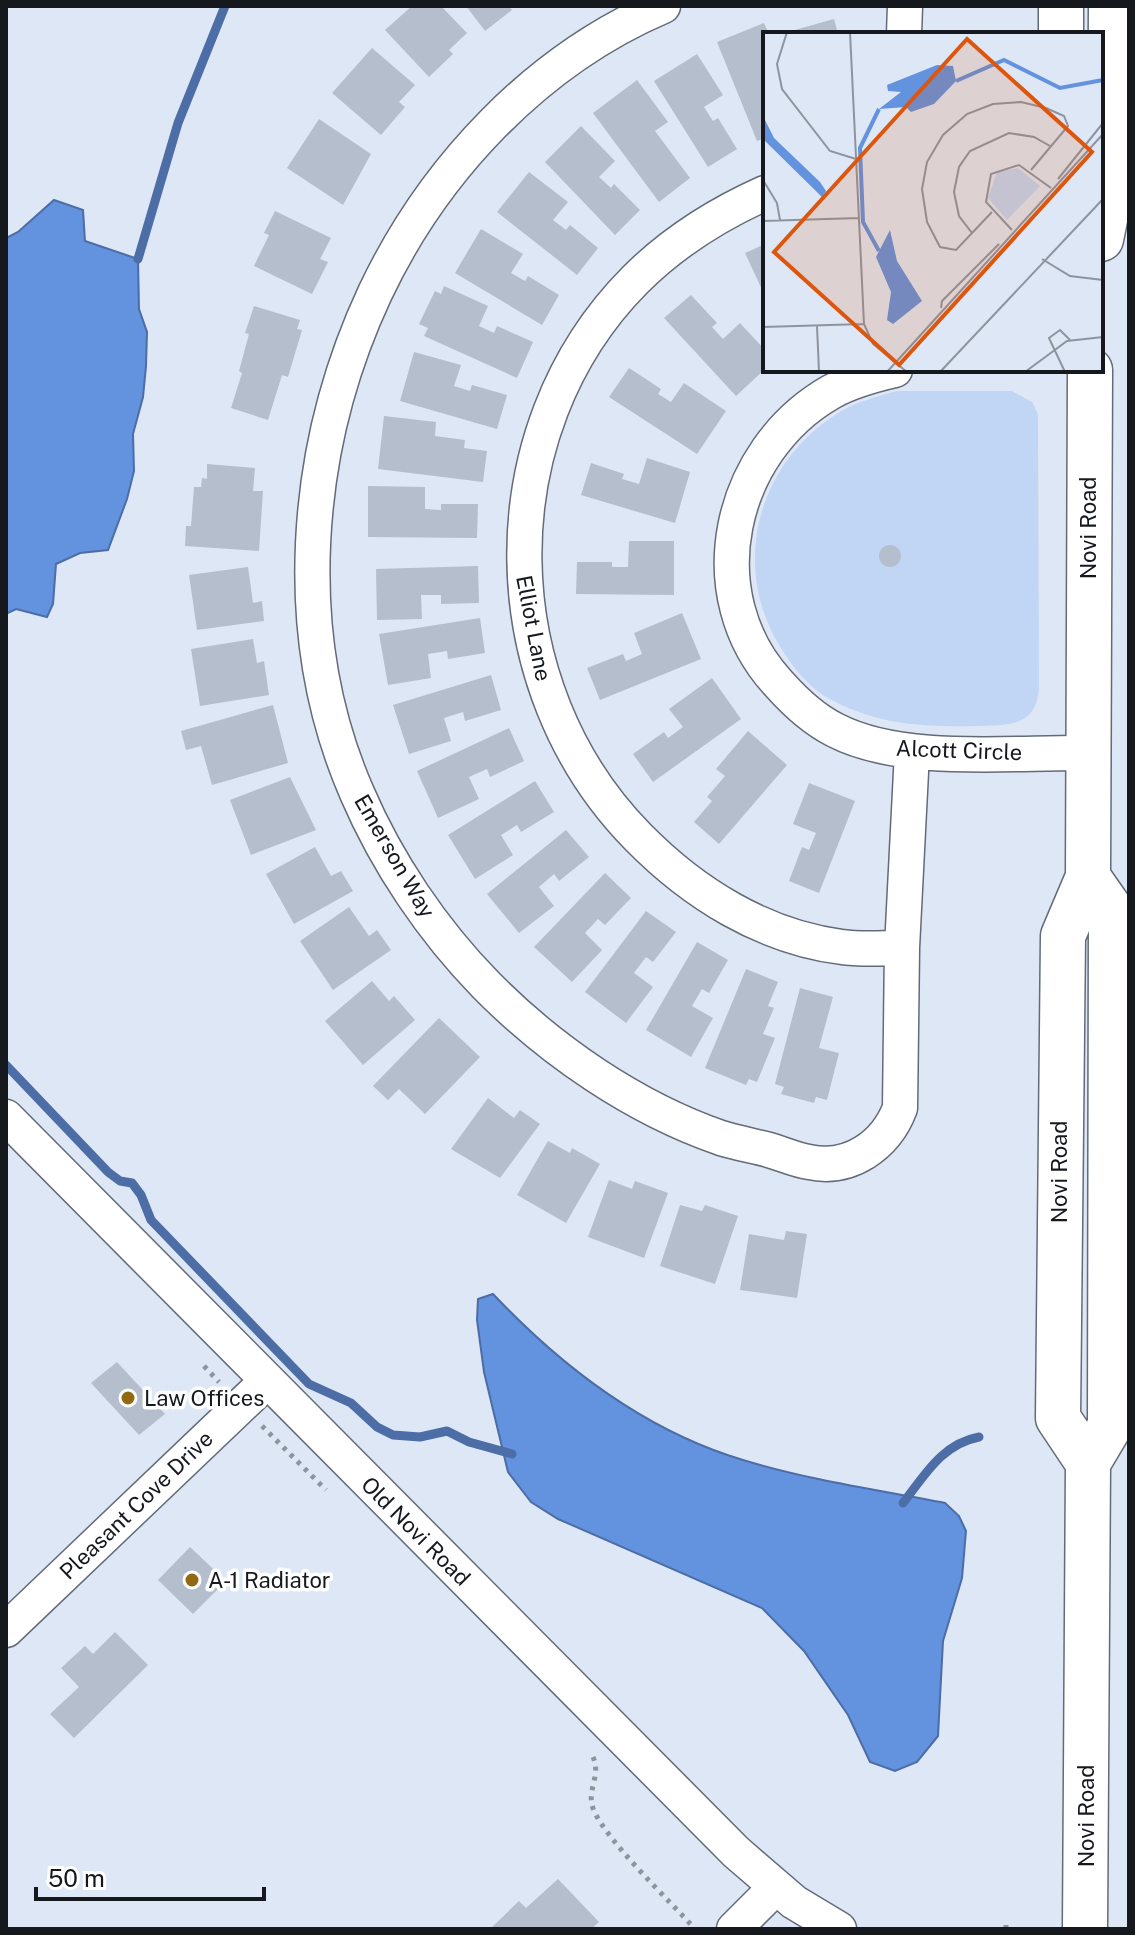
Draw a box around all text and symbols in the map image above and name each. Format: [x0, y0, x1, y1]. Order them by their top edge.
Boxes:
inset map [763, 32, 1103, 372]
street label: Novi Road [1075, 477, 1101, 579]
street label: Elliot Lane [511, 573, 557, 683]
street label: Alcott Circle [895, 735, 1023, 765]
street label: Emerson Way [349, 790, 441, 922]
street label: Novi Road [1046, 1121, 1072, 1223]
place label: Law Offices [144, 1385, 264, 1411]
marker: Law Offices [119, 1389, 137, 1407]
street label: Pleasant Cove Drive [54, 1425, 218, 1585]
street label: Old Novi Road [356, 1471, 476, 1591]
place label: A-1 Radiator [208, 1567, 330, 1593]
marker: A-1 Radiator [183, 1571, 201, 1589]
street label: Novi Road [1073, 1765, 1099, 1867]
scale bar [36, 1851, 264, 1901]
text: 50 m [48, 1864, 105, 1892]

